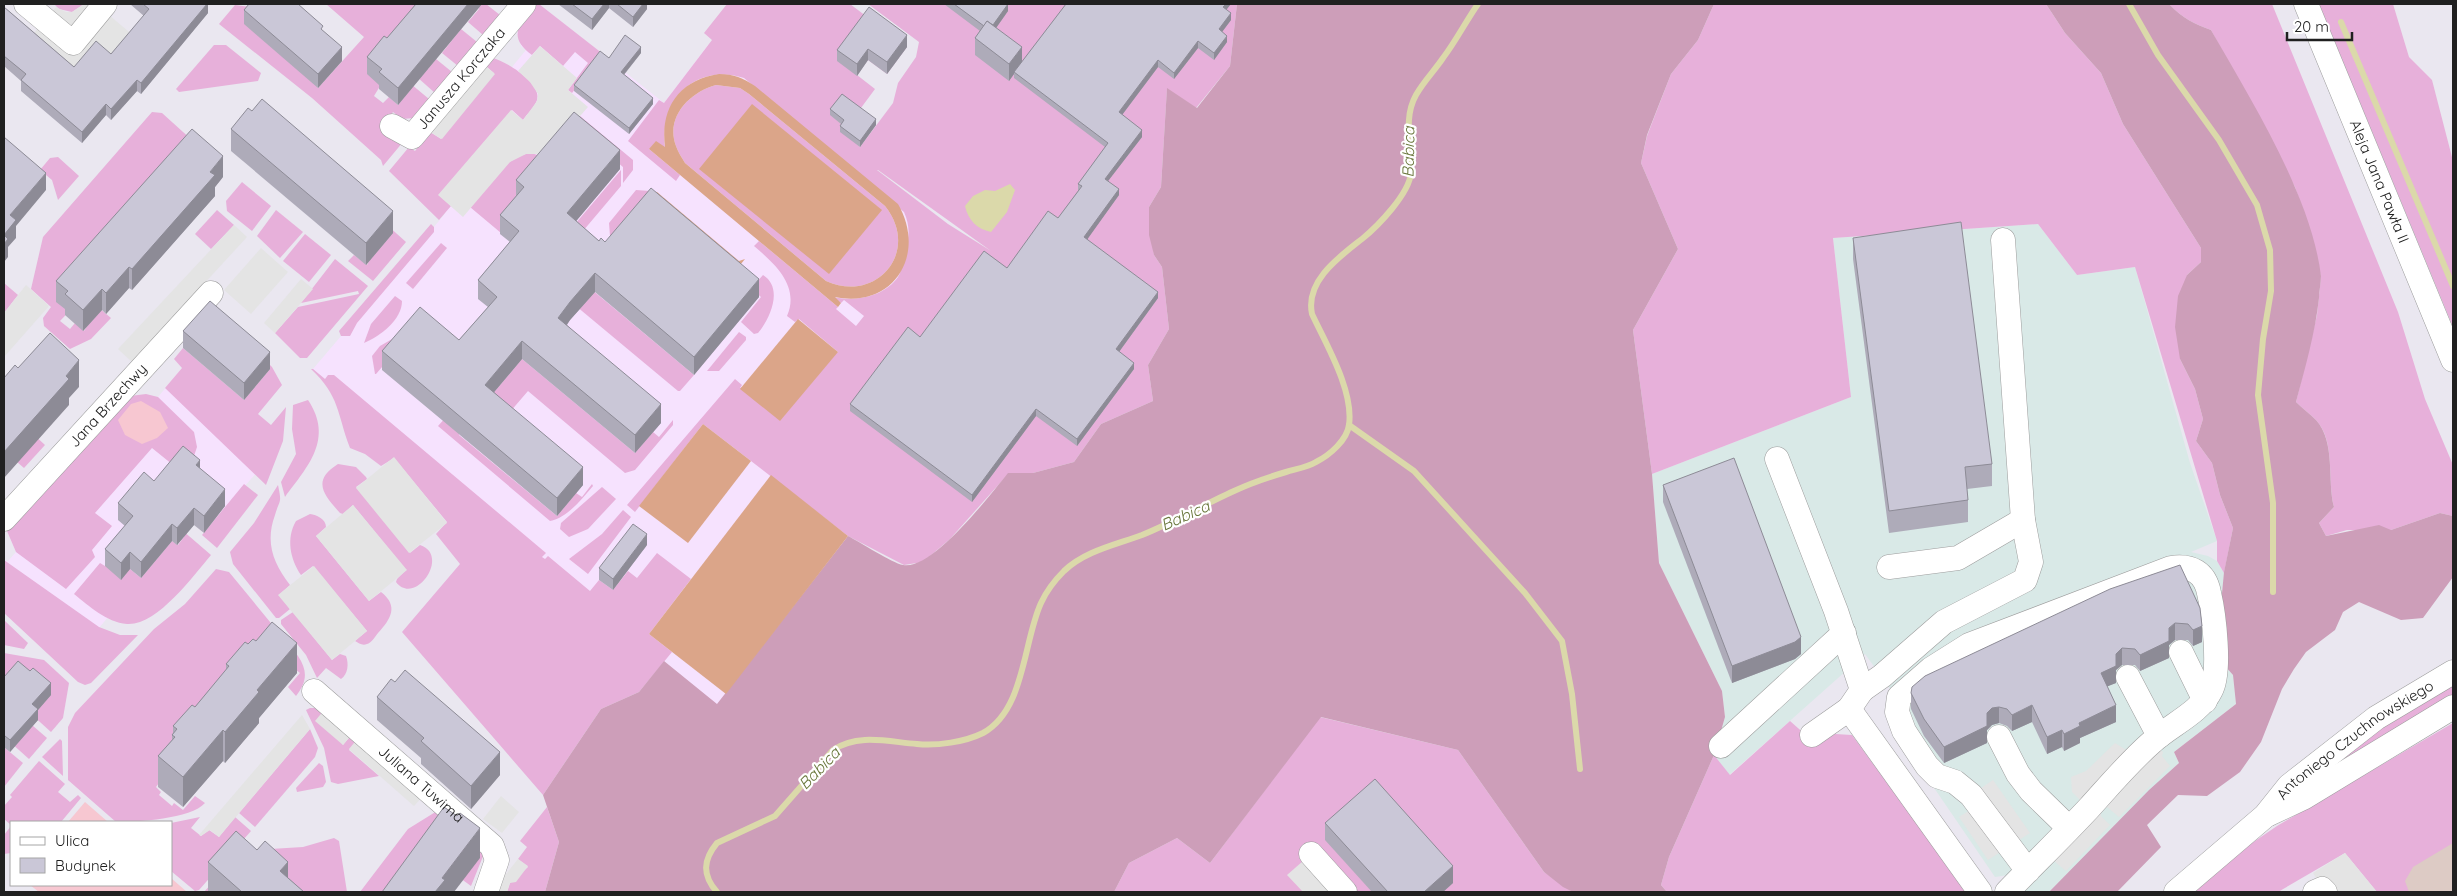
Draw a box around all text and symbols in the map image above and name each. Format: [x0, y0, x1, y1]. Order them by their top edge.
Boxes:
scale bar [2287, 10, 2352, 42]
text: 20 m [2294, 17, 2329, 36]
street label: Janusza Korczaka [412, 23, 509, 133]
street label: Aleja Jana Pawła II [2346, 117, 2414, 246]
water label: Babica [1398, 125, 1418, 178]
street label: Jana Brzechwy [65, 359, 151, 451]
water label: Babica [1158, 495, 1214, 535]
street label: Antoniego Czuchnowskiego [2272, 676, 2437, 803]
street label: Juliana Tuwima [375, 741, 468, 826]
water label: Babica [794, 742, 845, 793]
legend [10, 821, 172, 886]
text: Ulica [55, 831, 89, 850]
text: Budynek [55, 856, 116, 875]

